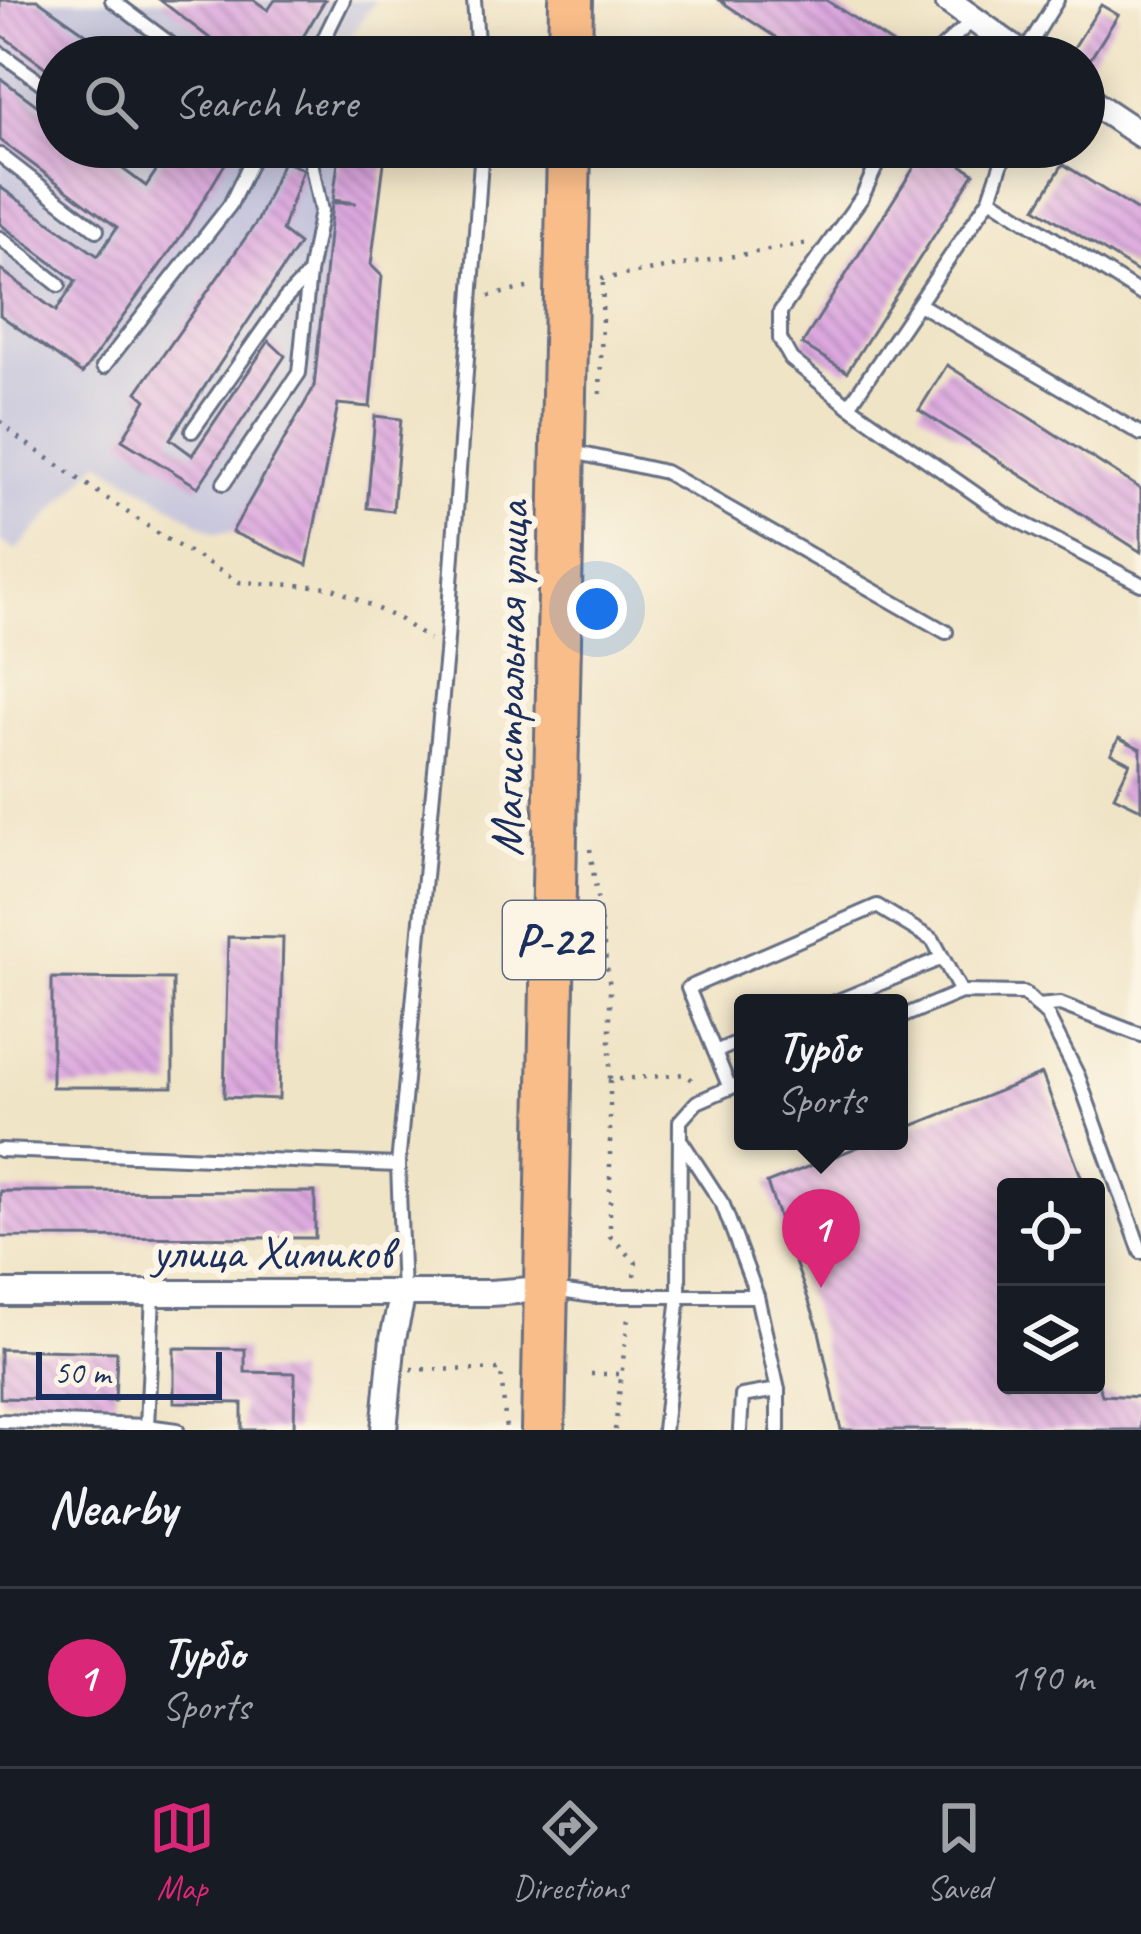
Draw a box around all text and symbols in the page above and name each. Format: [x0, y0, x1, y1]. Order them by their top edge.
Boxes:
search box [36, 36, 1105, 168]
icon: search [78, 69, 144, 135]
text: Search here [174, 74, 357, 131]
street label: Магистральная улица [476, 498, 542, 857]
your location [567, 579, 627, 639]
road number: Р-22 [503, 901, 605, 979]
popup [734, 994, 908, 1150]
text: Турбо [777, 1019, 860, 1076]
text: Sports [777, 1076, 865, 1125]
map controls [997, 1178, 1105, 1394]
button: locate [997, 1178, 1105, 1286]
pin: 1 [782, 1189, 860, 1288]
street label: улица Химиков [149, 1222, 400, 1282]
button: layers [997, 1286, 1105, 1394]
scale bar [36, 1346, 222, 1399]
text: 50 m [54, 1352, 110, 1394]
text: Nearby [48, 1476, 176, 1540]
text: Турбо [162, 1625, 244, 1682]
text: 1 [78, 1653, 96, 1702]
text: 190 m [1009, 1653, 1093, 1702]
text: Sports [162, 1682, 250, 1731]
tab: Map [149, 1795, 215, 1909]
tab: Directions [513, 1795, 628, 1909]
tab: Saved [926, 1795, 992, 1909]

